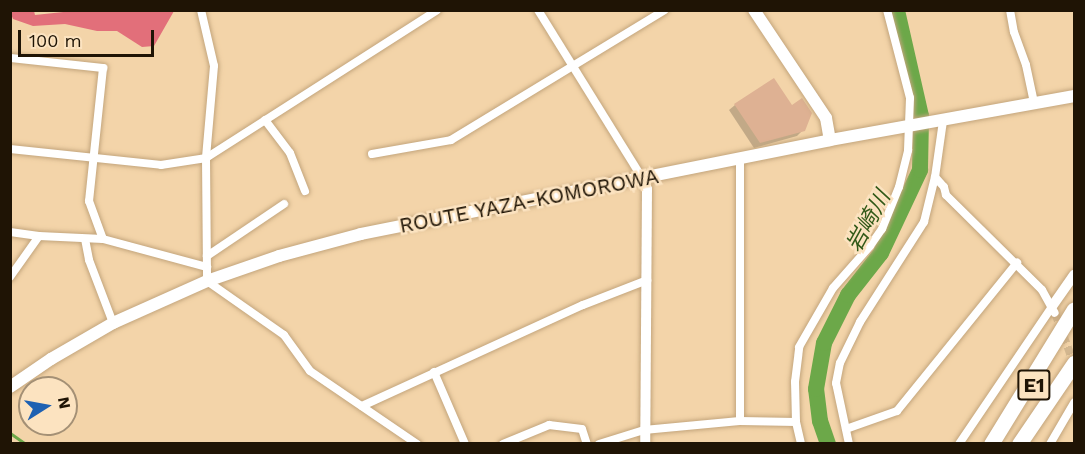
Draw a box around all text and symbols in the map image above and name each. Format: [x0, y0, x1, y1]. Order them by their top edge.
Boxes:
scale bar [21, 18, 158, 56]
text: 100 m [29, 30, 82, 51]
street label: ROUTE YAZA-KOMOROWA [397, 163, 661, 239]
water label: 岩崎川 [840, 186, 896, 256]
road number: E1 [1016, 368, 1052, 402]
north arrow [18, 376, 78, 436]
text: N [54, 395, 75, 410]

